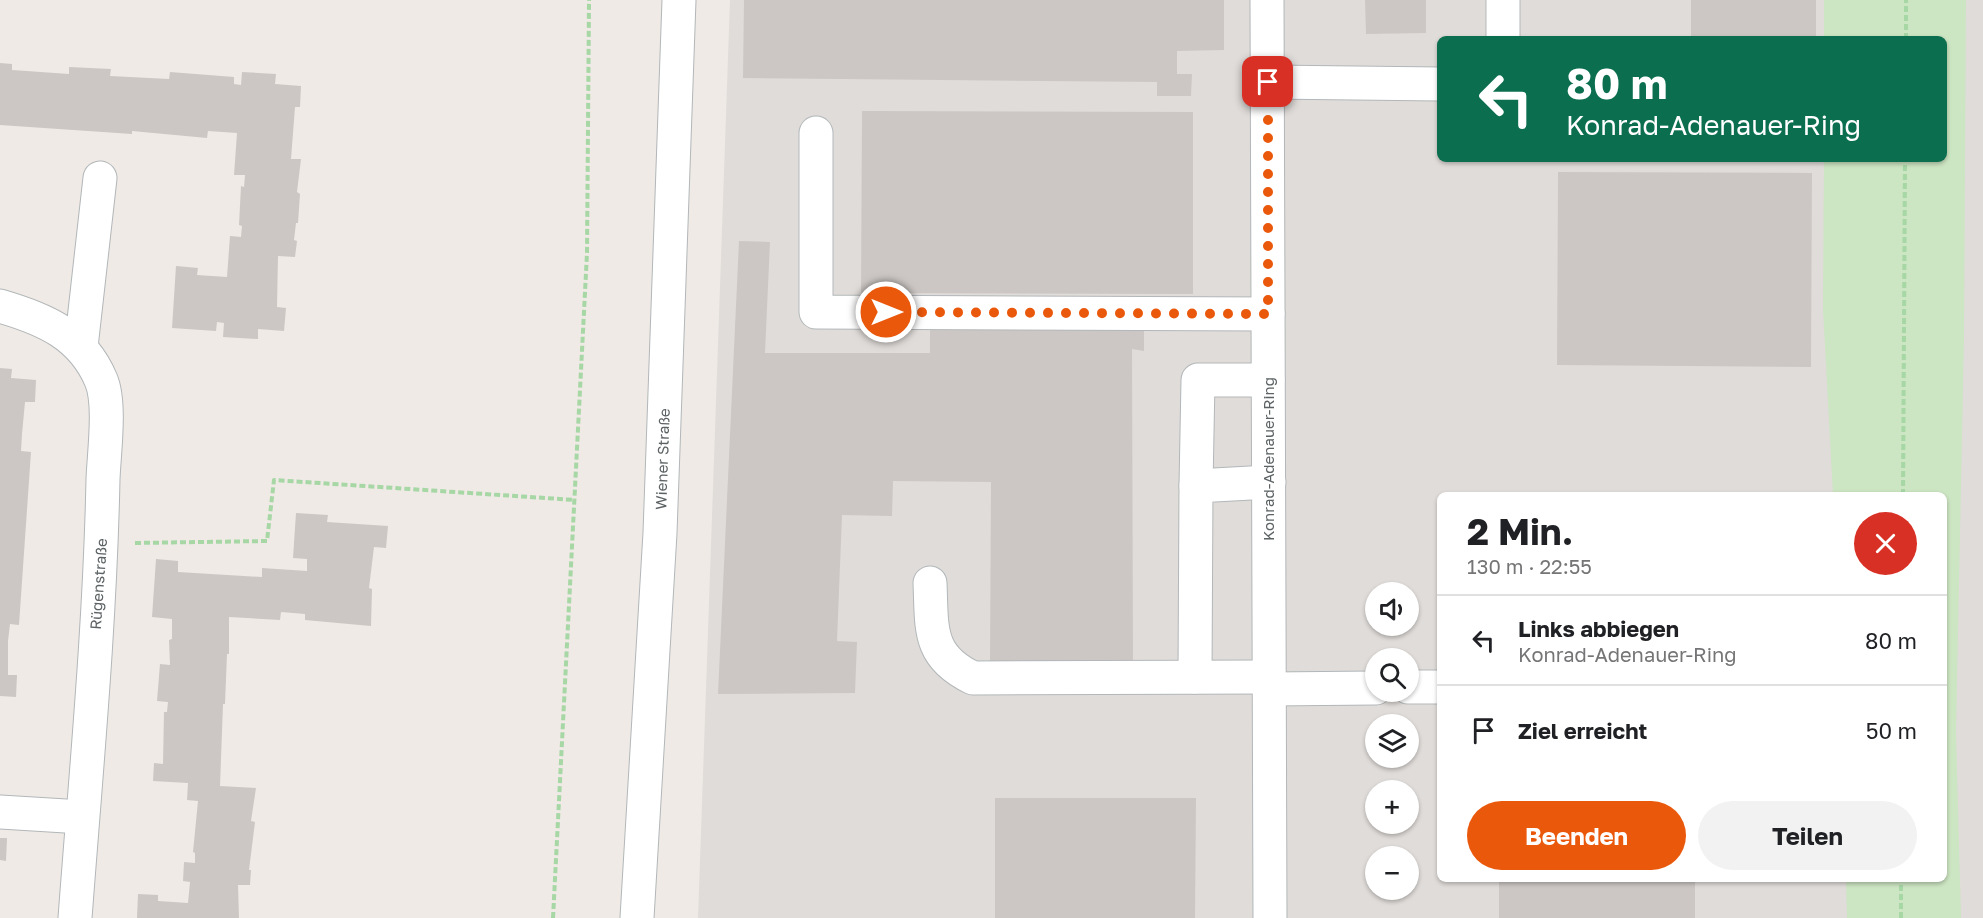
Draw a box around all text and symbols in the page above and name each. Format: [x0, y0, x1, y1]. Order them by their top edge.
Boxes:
pin [1242, 56, 1293, 107]
text: 80 m [1566, 58, 1667, 108]
icon: left [1467, 60, 1545, 138]
icon: arrive [1251, 65, 1284, 98]
text: Konrad-Adenauer-Ring [1566, 109, 1861, 141]
position arrow [854, 280, 918, 344]
street label: Konrad-Adenauer-Ring [1259, 377, 1277, 541]
street label: Wiener Straße [651, 408, 673, 510]
text: 2 Min. [1467, 510, 1573, 553]
button: close [1854, 512, 1917, 575]
street label: Rügenstraße [86, 537, 110, 630]
text: 130 m · 22:55 [1467, 554, 1592, 578]
map controls [1365, 582, 1419, 900]
button: sound [1365, 582, 1419, 636]
text: Links abbiegen [1518, 615, 1679, 642]
icon: left [1467, 624, 1500, 657]
text: 80 m [1865, 627, 1917, 654]
text: Konrad-Adenauer-Ring [1518, 642, 1737, 666]
button: search [1365, 648, 1419, 702]
button: layers [1365, 714, 1419, 768]
icon: arrive [1467, 714, 1500, 747]
text: Ziel erreicht [1518, 717, 1647, 744]
text: 50 m [1866, 717, 1917, 744]
button: + [1365, 780, 1419, 834]
button: Beenden [1467, 801, 1686, 870]
button: Teilen [1698, 801, 1917, 870]
button: − [1365, 846, 1419, 900]

